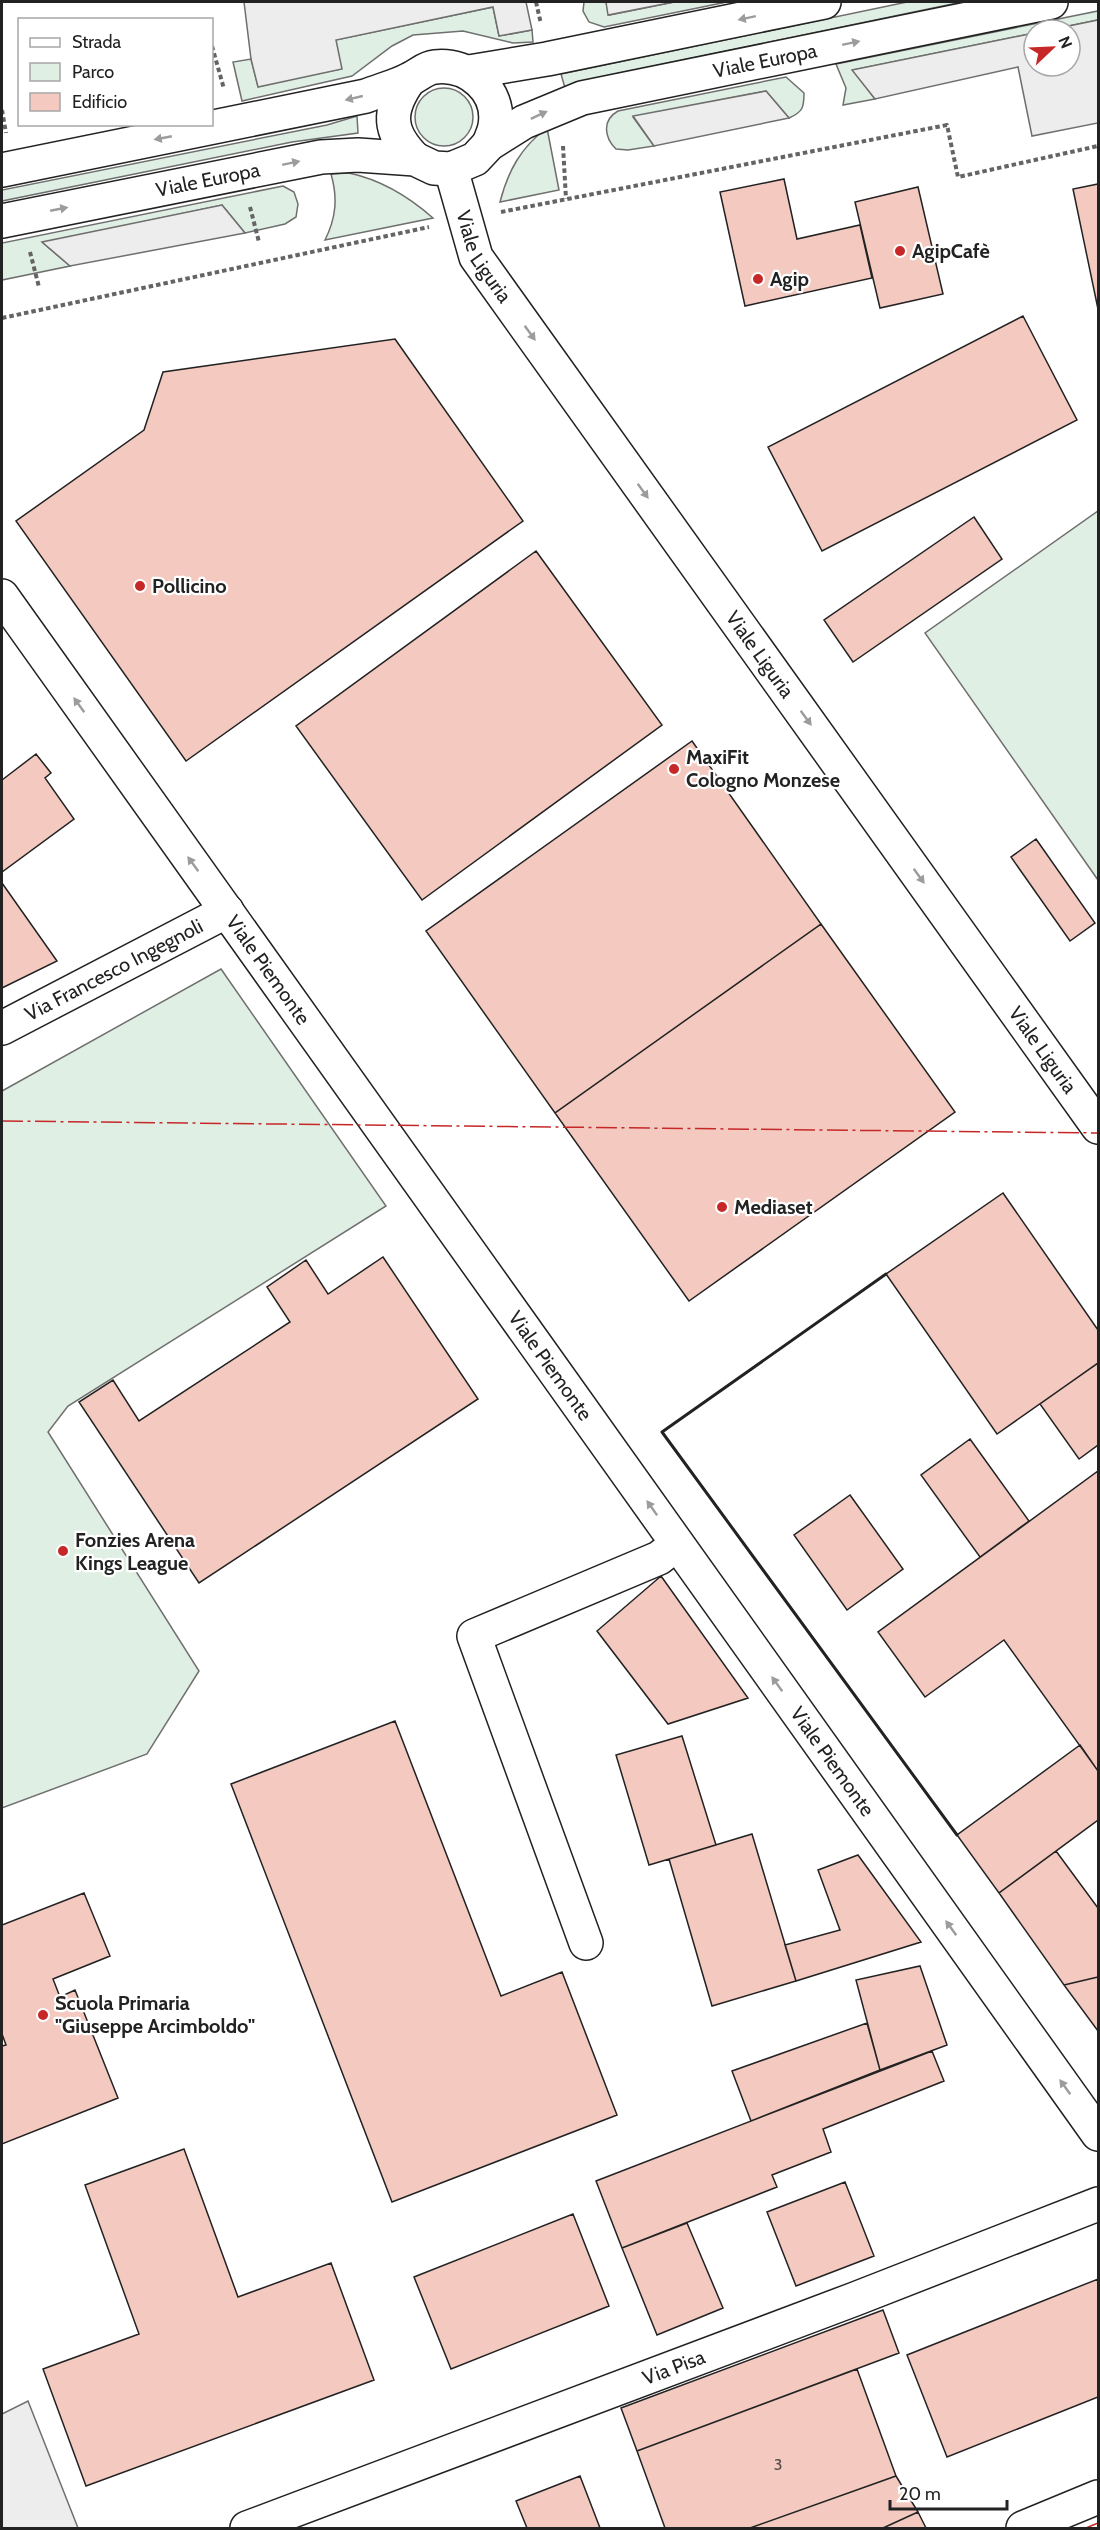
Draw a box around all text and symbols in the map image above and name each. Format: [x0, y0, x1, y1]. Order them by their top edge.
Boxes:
one-way arrow [737, 14, 756, 23]
legend [18, 18, 213, 126]
north arrow [1022, 18, 1082, 78]
text: Strada [72, 31, 122, 53]
text: N [1054, 33, 1076, 51]
street label: Viale Europa [711, 38, 819, 83]
one-way arrow [842, 38, 861, 47]
text: Parco [72, 61, 114, 83]
text: Edificio [72, 91, 127, 113]
one-way arrow [344, 94, 363, 104]
one-way arrow [531, 110, 548, 119]
one-way arrow [153, 134, 172, 143]
street label: Viale Europa [154, 157, 262, 202]
one-way arrow [282, 158, 301, 167]
one-way arrow [50, 204, 69, 213]
street label: Viale Liguria [451, 207, 517, 308]
place label: AgipCafè [912, 239, 990, 263]
marker: AgipCafè [893, 244, 907, 258]
place label: Agip [770, 267, 809, 291]
marker: Agip [751, 272, 765, 286]
one-way arrow [524, 324, 536, 340]
one-way arrow [637, 484, 649, 499]
place label: Pollicino [152, 574, 227, 598]
marker: Pollicino [133, 579, 147, 593]
street label: Viale Liguria [721, 606, 800, 703]
one-way arrow [73, 698, 85, 714]
one-way arrow [800, 709, 812, 725]
place label: MaxiFit Cologno Monzese [686, 745, 840, 792]
marker: MaxiFit Cologno Monzese [667, 762, 681, 776]
one-way arrow [187, 856, 199, 872]
one-way arrow [913, 869, 925, 884]
street label: Viale Piemonte [221, 910, 315, 1029]
street label: Via Francesco Ingegnoli [21, 914, 207, 1026]
street label: Viale Liguria [1004, 1002, 1082, 1098]
place label: Mediaset [734, 1195, 813, 1219]
marker: Mediaset [715, 1200, 729, 1214]
street label: Viale Piemonte [503, 1306, 598, 1425]
one-way arrow [646, 1500, 658, 1516]
place label: Fonzies Arena Kings League [75, 1528, 195, 1575]
marker: Fonzies Arena Kings League [56, 1544, 70, 1558]
one-way arrow [771, 1676, 783, 1692]
street label: Viale Piemonte [785, 1702, 880, 1821]
one-way arrow [945, 1920, 957, 1936]
place label: Scuola Primaria "Giuseppe Arcimboldo" [55, 1991, 255, 2038]
marker: Scuola Primaria "Giuseppe Arcimboldo" [36, 2008, 50, 2022]
one-way arrow [1059, 2079, 1071, 2094]
street label: Via Pisa [639, 2344, 709, 2390]
house number: 3 [774, 2455, 782, 2474]
scale bar [890, 2473, 1007, 2511]
text: 20 m [899, 2483, 941, 2505]

